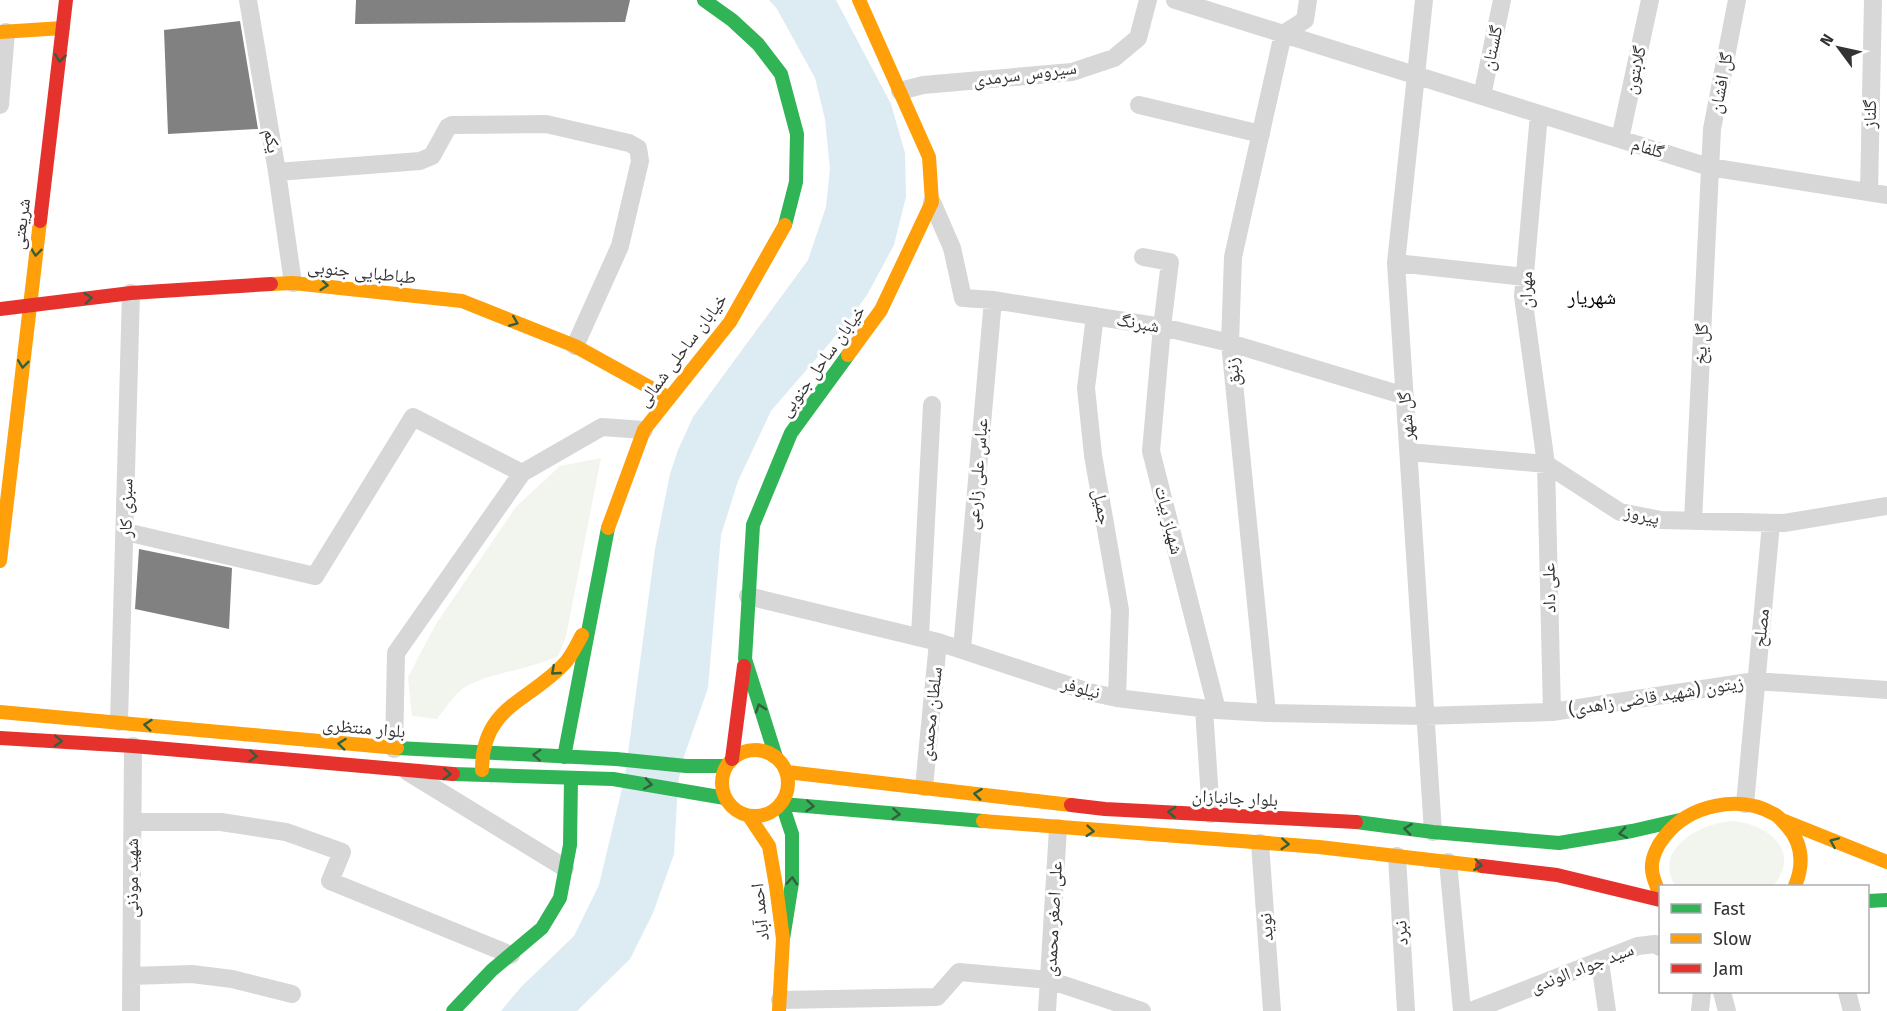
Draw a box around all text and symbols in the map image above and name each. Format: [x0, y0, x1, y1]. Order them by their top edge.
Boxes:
north arrow [1809, 18, 1869, 78]
street label: گلستان [1477, 23, 1508, 72]
text: N [1816, 30, 1838, 50]
street label: گلابتون [1619, 43, 1651, 96]
street label: گل افشان [1704, 50, 1738, 115]
one-way arrow [54, 54, 66, 63]
street label: سیروس سرمدی [972, 57, 1078, 91]
street label: گلناز [1859, 99, 1881, 130]
street label: یکم [258, 127, 285, 155]
street label: گلفام [1629, 133, 1667, 164]
street label: شریعتی [7, 197, 35, 251]
one-way arrow [30, 247, 43, 256]
street label: طباطبایی جنوبی [307, 255, 417, 289]
street label: مهران [1515, 271, 1537, 309]
one-way arrow [320, 278, 329, 291]
district label: شهریار [1567, 285, 1616, 309]
street label: خیابان ساحلی شمالی [632, 289, 732, 411]
one-way arrow [83, 293, 93, 305]
street label: خیابان ساحل جنوبی [774, 301, 870, 421]
street label: شبرنگ [1115, 308, 1161, 338]
one-way arrow [508, 315, 519, 327]
street label: گل یخ [1689, 322, 1714, 365]
street label: زنبق [1221, 357, 1245, 387]
one-way arrow [17, 359, 30, 368]
street label: گل شهر [1393, 390, 1419, 442]
street label: عباس علی زارعی [961, 417, 993, 531]
street label: سبزی کار [114, 478, 138, 539]
street label: شهباز بیات [1150, 483, 1188, 557]
street label: جمیل [1088, 487, 1116, 527]
street label: پیروز [1621, 500, 1662, 530]
street label: علی داد [1538, 563, 1560, 613]
street label: مصلح [1748, 608, 1775, 648]
one-way arrow [551, 664, 562, 675]
street label: سلطان محمدی [915, 666, 947, 762]
street label: زیتون (شهید قاضی زاهدی) [1567, 671, 1745, 721]
street label: نیلوفر [1058, 672, 1103, 704]
one-way arrow [755, 703, 768, 714]
street label: بلوار منتظری [321, 713, 407, 743]
one-way arrow [143, 719, 152, 732]
one-way arrow [54, 735, 63, 748]
one-way arrow [337, 738, 347, 751]
one-way arrow [248, 749, 257, 762]
one-way arrow [532, 749, 541, 762]
one-way arrow [443, 767, 452, 780]
one-way arrow [643, 777, 653, 790]
street label: بلوار جانبازان [1191, 785, 1279, 811]
one-way arrow [973, 788, 982, 800]
one-way arrow [805, 799, 814, 812]
one-way arrow [1167, 806, 1176, 819]
one-way arrow [891, 807, 900, 820]
one-way arrow [1086, 824, 1095, 837]
one-way arrow [1403, 824, 1413, 836]
one-way arrow [1618, 826, 1627, 838]
one-way arrow [1829, 837, 1840, 849]
street label: شهید موذنی [121, 838, 143, 918]
one-way arrow [1280, 838, 1289, 851]
one-way arrow [1474, 858, 1483, 871]
street label: علی اصغر محمدی [1039, 861, 1067, 977]
one-way arrow [785, 877, 798, 886]
street label: احمد آباد [746, 882, 774, 942]
legend [1659, 885, 1869, 993]
text: Fast [1713, 898, 1746, 920]
street label: نوید [1254, 912, 1278, 942]
street label: نبرد [1389, 920, 1413, 946]
text: Slow [1713, 928, 1752, 950]
street label: سید جواد الوندی [1527, 938, 1637, 998]
text: Jam [1713, 958, 1744, 980]

